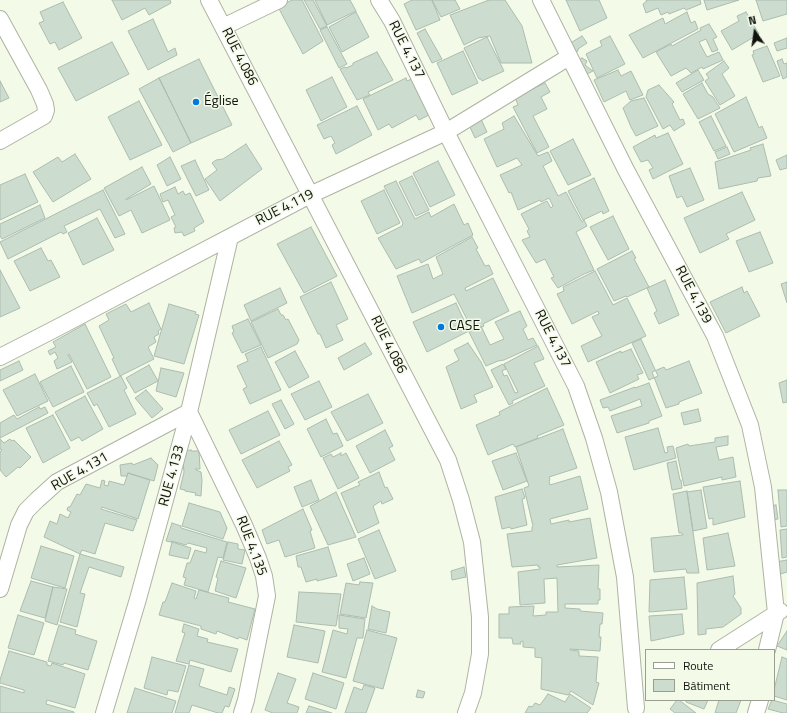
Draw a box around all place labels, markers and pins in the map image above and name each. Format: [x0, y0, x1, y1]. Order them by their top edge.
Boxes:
place label: Église [204, 94, 239, 110]
marker: Église [191, 97, 201, 107]
place label: CASE [449, 319, 480, 335]
marker: CASE [436, 322, 446, 332]

